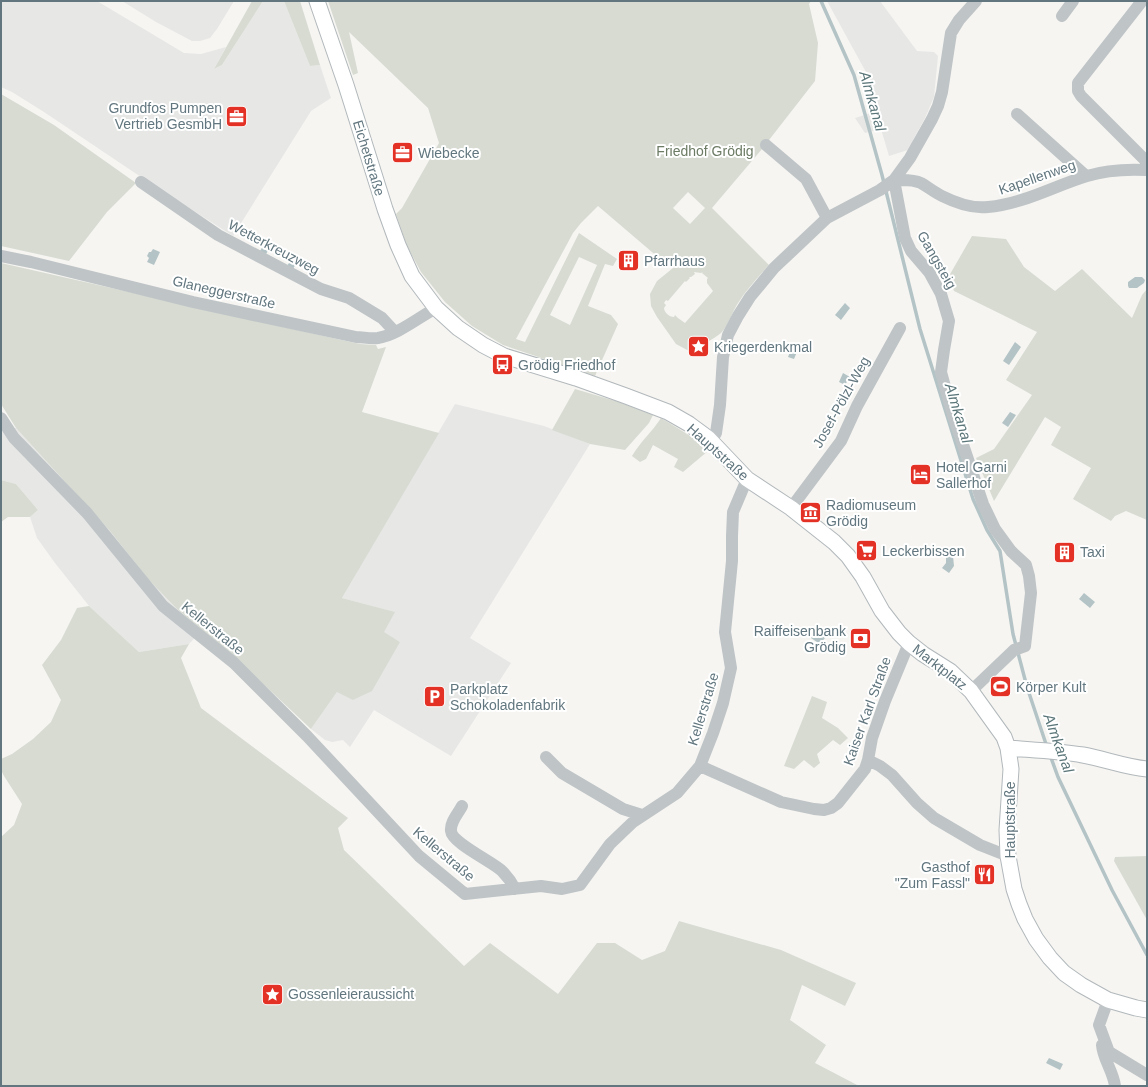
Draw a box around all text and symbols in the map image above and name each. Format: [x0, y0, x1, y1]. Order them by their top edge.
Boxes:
water label: Almkanal [856, 68, 890, 134]
place label: Grundfos Pumpen Vertrieb GesmbH [108, 100, 222, 132]
office icon: Grundfos Pumpen Vertrieb GesmbH [224, 103, 250, 129]
street label: Eichetstraße [350, 118, 388, 198]
office icon: Wiebecke [389, 140, 415, 166]
park label: Friedhof Grödig [656, 143, 754, 159]
place label: Wiebecke [418, 145, 480, 161]
street label: Kapellenweg [996, 156, 1078, 198]
street label: Wetterkreuzweg [226, 216, 322, 278]
street label: Gangsteig [914, 228, 960, 292]
building icon: Pfarrhaus [616, 248, 642, 274]
place label: Pfarrhaus [644, 253, 705, 269]
street label: Glaneggerstraße [171, 272, 277, 312]
place icon: Kriegerdenkmal [686, 334, 712, 360]
place label: Kriegerdenkmal [714, 339, 812, 355]
bus stop icon: Grödig Friedhof [490, 352, 516, 378]
street label: Josef-Pölzl-Weg [809, 354, 873, 450]
place label: Grödig Friedhof [518, 357, 615, 373]
water label: Almkanal [942, 380, 976, 446]
street label: Hauptstraße [684, 420, 752, 484]
place label: Hotel Garni Sallerhof [936, 459, 1007, 491]
hotel icon: Hotel Garni Sallerhof [907, 462, 933, 488]
place label: Radiomuseum Grödig [826, 497, 916, 529]
museum icon: Radiomuseum Grödig [797, 500, 823, 526]
supermarket icon: Leckerbissen [854, 538, 880, 564]
building icon: Taxi [1052, 539, 1078, 565]
place label: Leckerbissen [882, 543, 965, 559]
place label: Taxi [1080, 544, 1105, 560]
street label: Kellerstraße [179, 598, 248, 658]
place label: Raiffeisenbank Grödig [754, 623, 847, 655]
bank icon: Raiffeisenbank Grödig [848, 626, 874, 652]
street label: Marktplatz [910, 641, 970, 693]
street label: Kaiser Karl Straße [840, 654, 894, 767]
street label: Kellerstraße [684, 670, 722, 747]
sports icon: Körper Kult [988, 674, 1014, 700]
place label: Körper Kult [1016, 679, 1086, 695]
place label: Parkplatz Schokoladenfabrik [450, 681, 566, 713]
parking icon: Parkplatz Schokoladenfabrik [421, 684, 447, 710]
water label: Almkanal [1040, 710, 1078, 776]
street label: Hauptstraße [1002, 781, 1018, 859]
street label: Kellerstraße [410, 824, 478, 885]
place label: Gasthof "Zum Fassl" [895, 859, 970, 891]
restaurant icon: Gasthof "Zum Fassl" [972, 862, 998, 888]
place icon: Gossenleieraussicht [260, 981, 286, 1007]
place label: Gossenleieraussicht [288, 986, 414, 1002]

